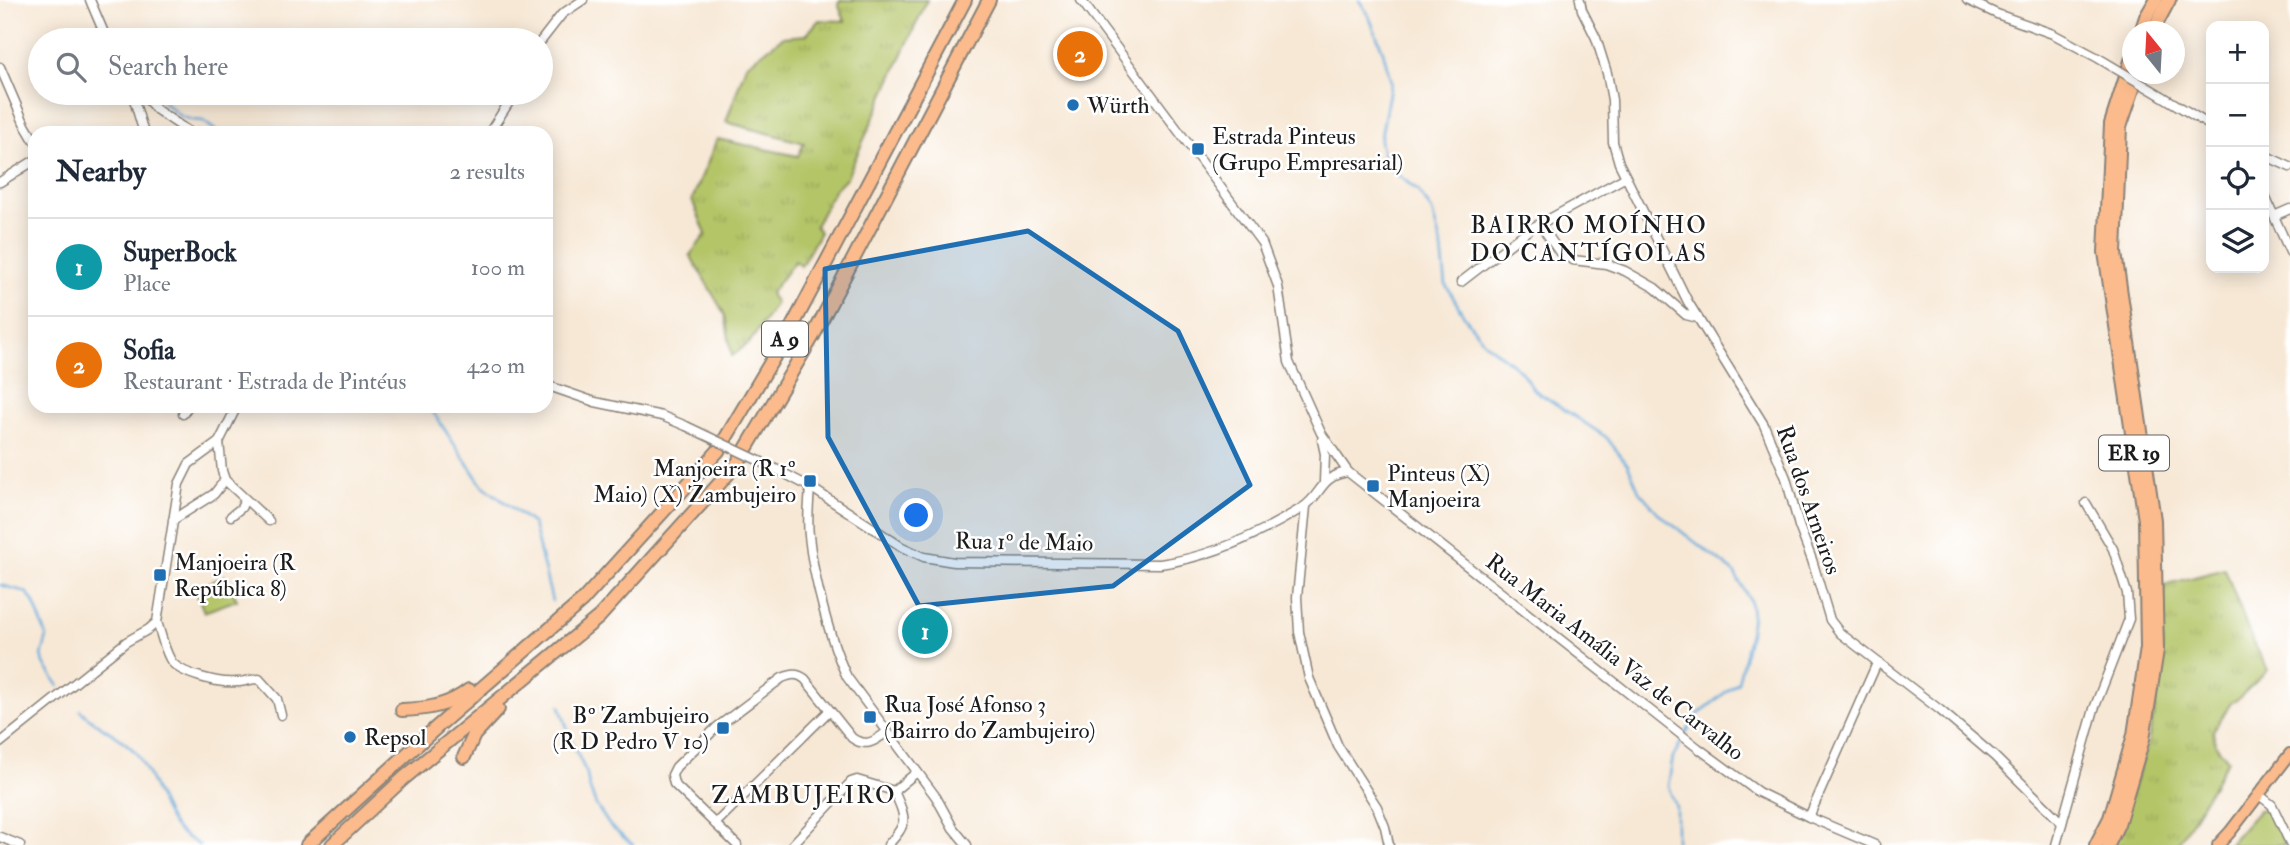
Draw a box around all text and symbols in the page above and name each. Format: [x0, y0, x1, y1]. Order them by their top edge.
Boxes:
north arrow [2122, 21, 2185, 84]
map controls [2206, 21, 2269, 273]
button: + [2206, 21, 2269, 84]
search box [28, 28, 553, 105]
pin: 2 [1057, 28, 1103, 80]
icon: search [52, 48, 90, 86]
text: Search here [108, 51, 228, 83]
button: − [2206, 84, 2269, 147]
place label: Würth [1086, 91, 1149, 120]
marker: Würth [1065, 97, 1081, 113]
place label: Estrada Pinteus (Grupo Empresarial) [1212, 122, 1403, 178]
marker: Estrada Pinteus (Grupo Empresarial) [1190, 141, 1206, 157]
button: locate [2206, 147, 2269, 210]
text: Nearby [56, 153, 146, 190]
text: 2 results [450, 157, 525, 186]
district label: BAIRRO MOÍNHO DO CANTÍGOLAS [1470, 209, 1708, 269]
button: layers [2206, 210, 2269, 273]
text: SuperBock [123, 237, 237, 269]
text: 1 [75, 253, 83, 282]
text: 100 m [471, 253, 525, 282]
text: Place [123, 269, 171, 298]
road number: A 9 [762, 322, 808, 356]
text: Sofia [123, 335, 175, 367]
text: 2 [73, 351, 85, 380]
text: 420 m [466, 351, 525, 380]
text: Restaurant · Estrada de Pintéus [123, 367, 406, 396]
street label: Rua dos Arneiros [1770, 422, 1848, 578]
road number: ER 19 [2099, 435, 2169, 470]
place label: Manjoeira (R 1º Maio) (X) Zambujeiro [593, 454, 796, 509]
place label: Pinteus (X) Manjoeira [1387, 459, 1490, 514]
marker: Manjoeira (R 1º Maio) (X) Zambujeiro [802, 473, 818, 489]
marker: Pinteus (X) Manjoeira [1365, 478, 1381, 494]
your location [899, 498, 933, 532]
street label: Rua 1º de Maio [955, 526, 1093, 558]
street label: Rua Maria Amália Vaz de Carvalho [1480, 547, 1750, 767]
place label: Manjoeira (R República 8) [174, 548, 296, 604]
marker: Manjoeira (R República 8) [152, 567, 168, 583]
pin: 1 [902, 605, 948, 657]
place label: Rua José Afonso 3 (Bairro do Zambujeiro) [884, 690, 1096, 745]
place label: Bº Zambujeiro (R D Pedro V 10) [553, 701, 709, 756]
marker: Rua José Afonso 3 (Bairro do Zambujeiro) [862, 709, 878, 725]
marker: Bº Zambujeiro (R D Pedro V 10) [715, 720, 731, 736]
place label: Repsol [364, 723, 426, 753]
marker: Repsol [342, 729, 358, 745]
district label: ZAMBUJEIRO [711, 780, 897, 811]

